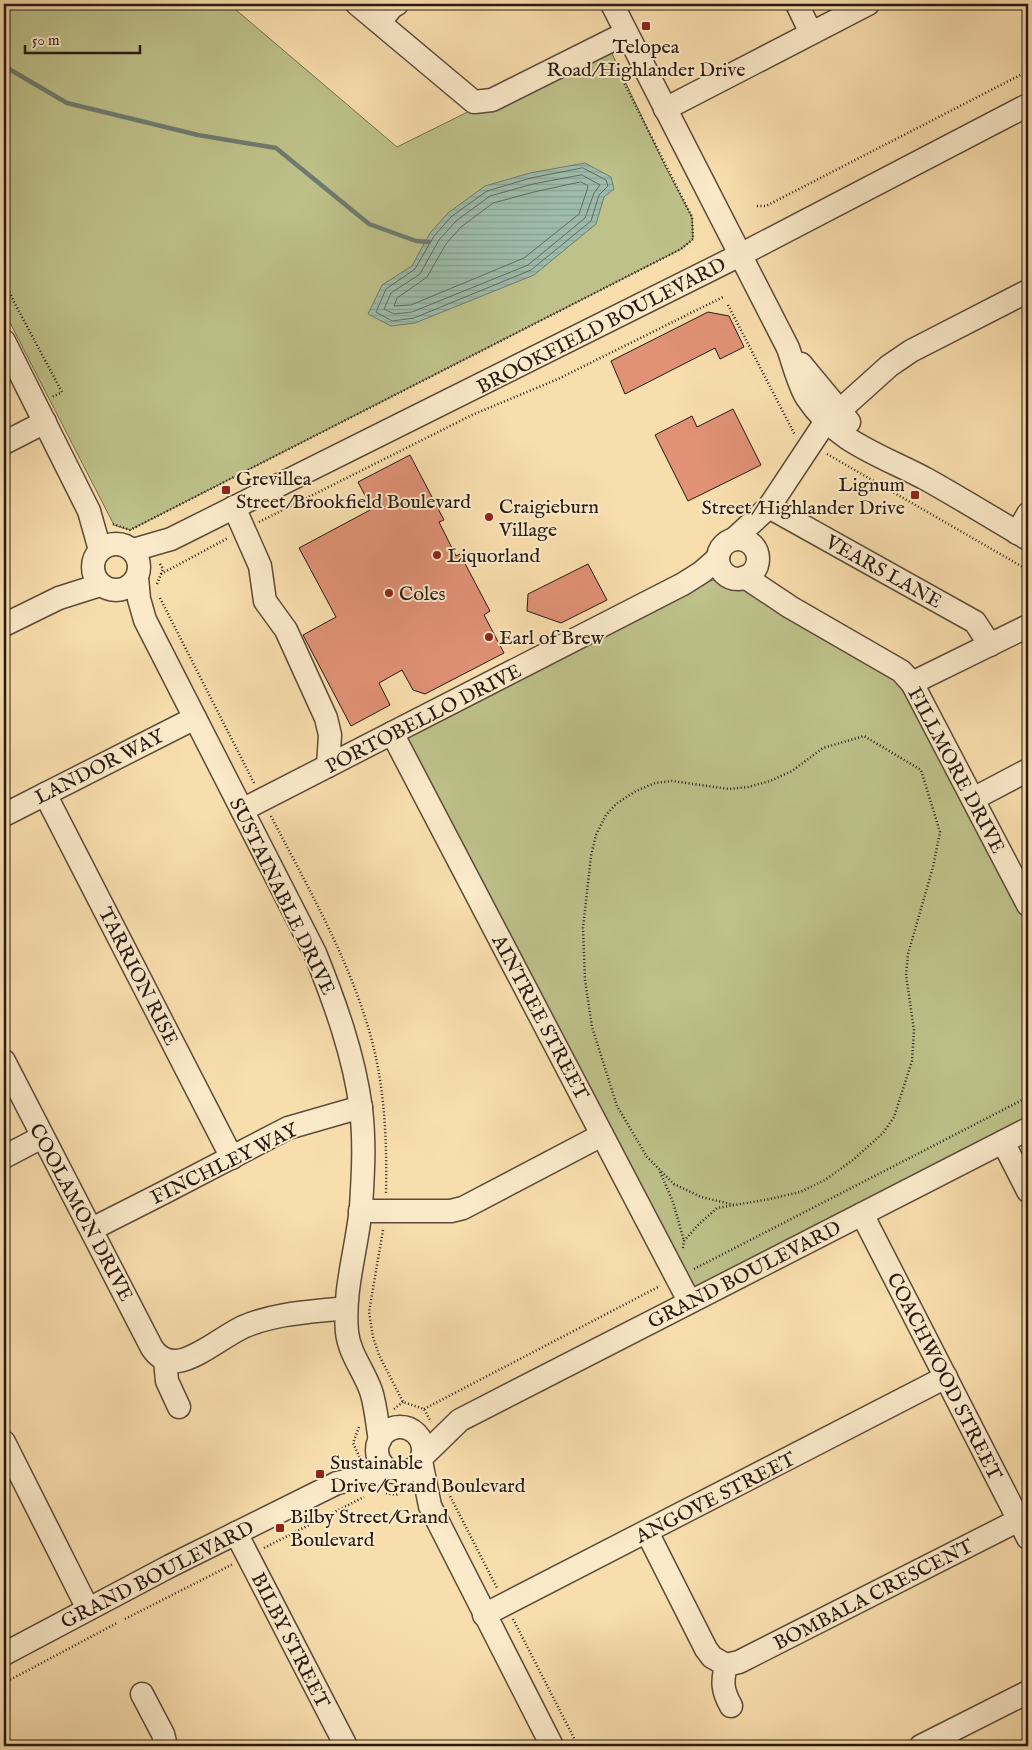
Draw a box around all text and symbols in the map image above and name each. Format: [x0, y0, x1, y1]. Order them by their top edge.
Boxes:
marker: Telopea Road/Highlander Drive [640, 20, 652, 32]
scale bar [25, 22, 140, 54]
text: 50 m [32, 31, 60, 50]
place label: Telopea Road/Highlander Drive [547, 35, 745, 83]
street label: BROOKFIELD BOULEVARD [473, 252, 730, 400]
place label: Grevillea Street/Brookfield Boulevard [236, 467, 471, 515]
place label: Lignum Street/Highlander Drive [702, 473, 905, 521]
marker: Grevillea Street/Brookfield Boulevard [220, 484, 232, 496]
marker: Lignum Street/Highlander Drive [909, 489, 921, 501]
place label: Craigieburn Village [498, 495, 599, 543]
marker: Craigieburn Village [483, 511, 495, 523]
street label: VEARS LANE [820, 530, 946, 615]
place label: Liquorland [447, 544, 541, 569]
marker: Liquorland [431, 549, 443, 561]
place label: Coles [399, 582, 446, 607]
marker: Coles [383, 587, 395, 599]
place label: Earl of Brew [499, 626, 605, 651]
marker: Earl of Brew [483, 631, 495, 643]
street label: PORTOBELLO DRIVE [322, 659, 526, 780]
street label: FILLMORE DRIVE [901, 683, 1010, 858]
street label: LANDOR WAY [31, 723, 170, 811]
street label: SUSTAINABLE DRIVE [223, 794, 340, 999]
street label: TARRION RISE [92, 903, 183, 1050]
street label: AINTREE STREET [485, 930, 594, 1105]
street label: FINCHLEY WAY [147, 1117, 304, 1211]
street label: COOLAMON DRIVE [23, 1119, 138, 1306]
street label: GRAND BOULEVARD [644, 1216, 845, 1335]
street label: COACHWOOD STREET [880, 1269, 1007, 1485]
street label: ANGOVE STREET [631, 1447, 800, 1550]
place label: Sustainable Drive/Grand Boulevard [330, 1451, 526, 1499]
marker: Sustainable Drive/Grand Boulevard [314, 1468, 326, 1480]
place label: Bilby Street/Grand Boulevard [290, 1505, 449, 1553]
street label: GRAND BOULEVARD [57, 1516, 258, 1635]
marker: Bilby Street/Grand Boulevard [274, 1522, 286, 1534]
street label: BOMBALA CRESCENT [770, 1534, 978, 1657]
street label: BILBY STREET [245, 1569, 335, 1713]

